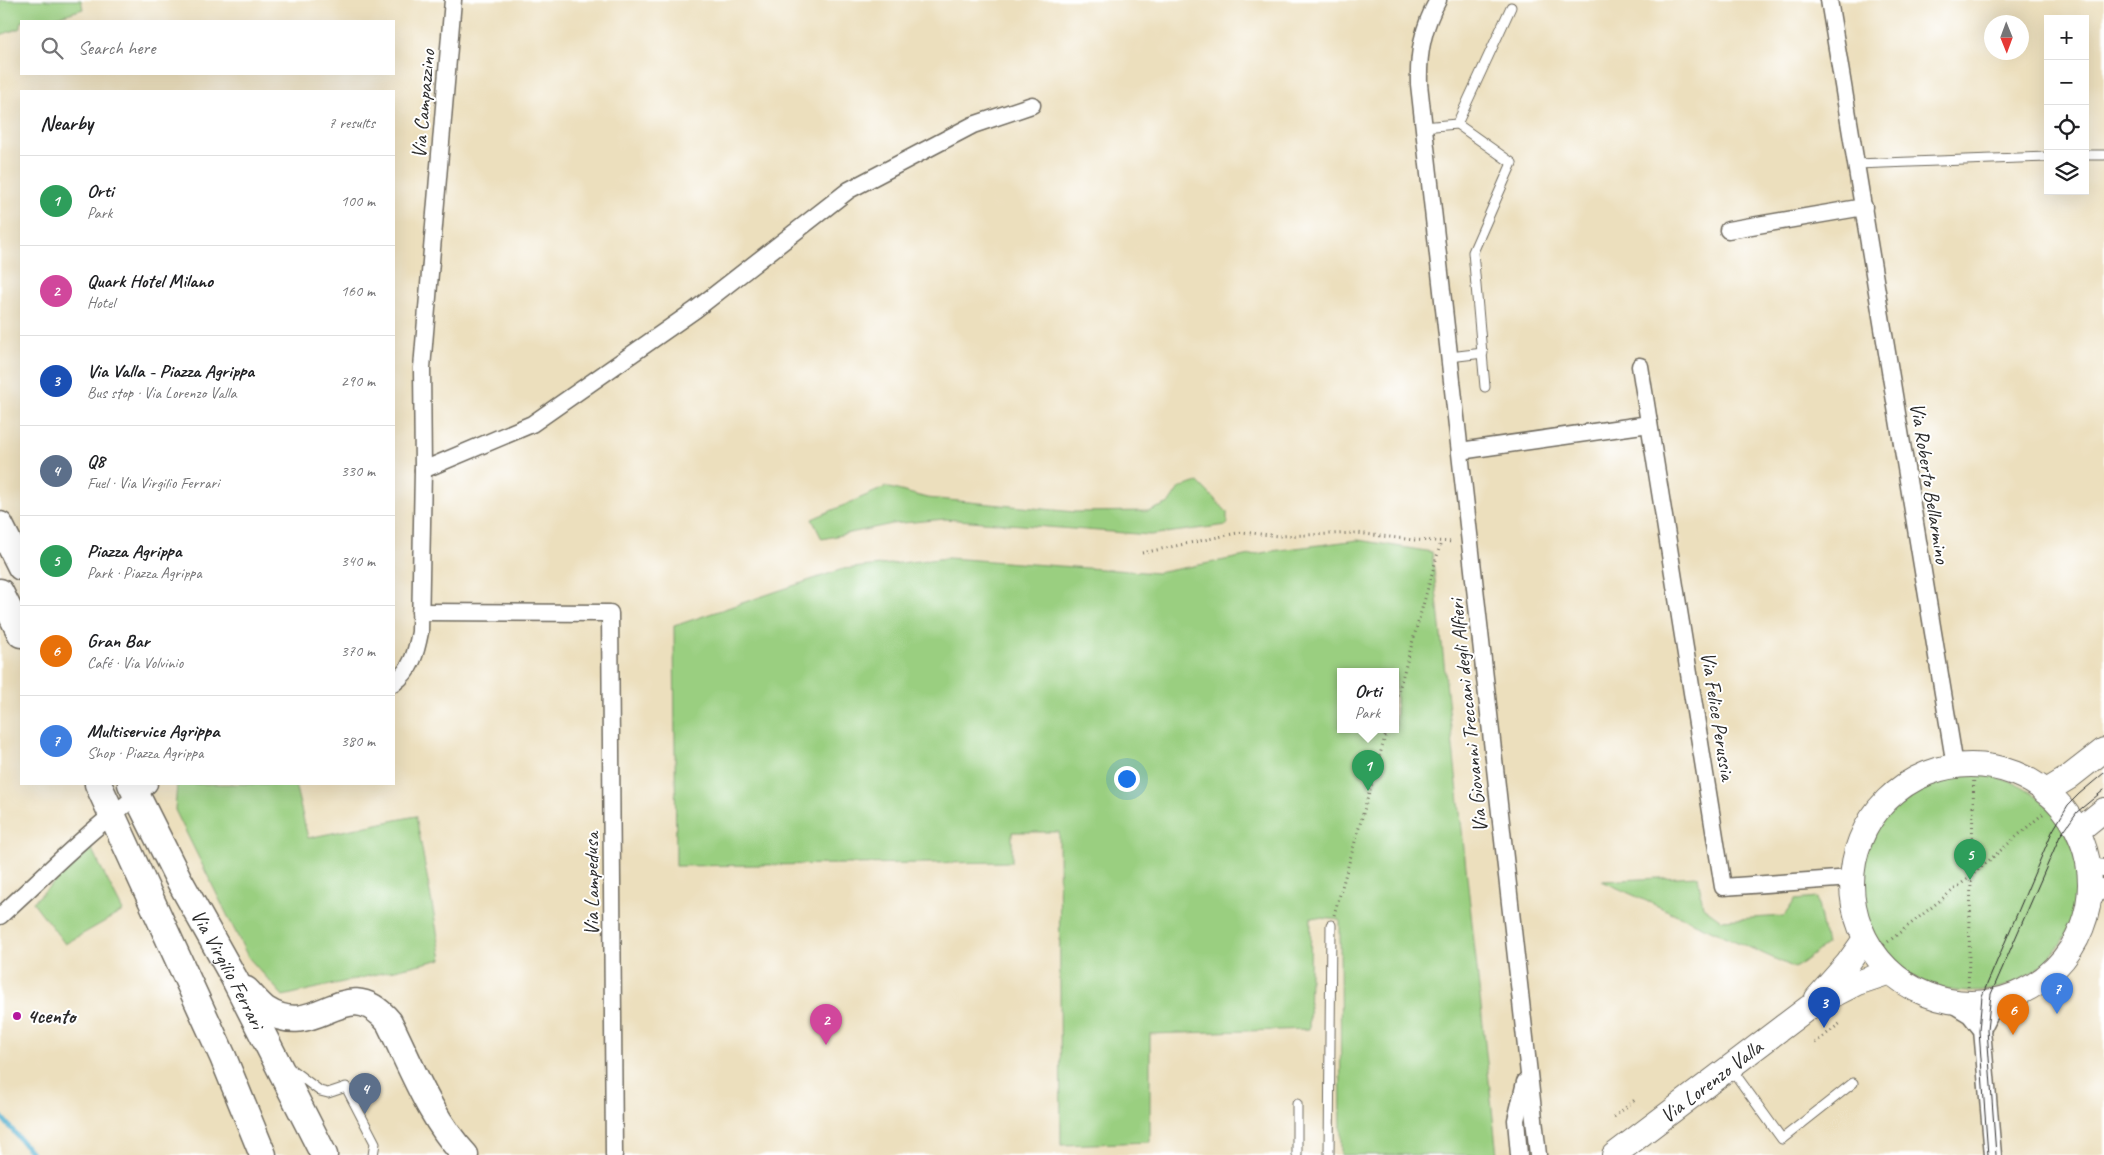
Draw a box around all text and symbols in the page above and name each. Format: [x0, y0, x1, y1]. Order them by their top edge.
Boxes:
north arrow [1984, 15, 2029, 60]
map controls [2044, 15, 2089, 195]
button: + [2044, 15, 2089, 60]
search box [20, 20, 395, 75]
icon: search [38, 34, 66, 62]
text: Search here [78, 36, 155, 60]
street label: Via Campazzino [405, 47, 441, 160]
button: − [2044, 60, 2089, 105]
button: locate [2044, 105, 2089, 150]
text: Nearby [40, 110, 93, 136]
text: 7 results [328, 113, 375, 133]
button: layers [2044, 150, 2089, 195]
text: Orti [87, 179, 113, 203]
text: 1 [52, 191, 60, 211]
text: 100 m [341, 191, 375, 211]
text: Park [87, 203, 112, 223]
text: Quark Hotel Milano [87, 269, 213, 293]
text: 2 [52, 281, 60, 301]
text: 160 m [341, 281, 375, 301]
text: Hotel [87, 293, 115, 313]
text: Via Valla - Piazza Agrippa [87, 359, 254, 383]
text: 3 [52, 371, 60, 391]
text: 290 m [341, 371, 375, 391]
text: Bus stop · Via Lorenzo Valla [87, 383, 236, 403]
street label: Via Roberto Bellarmino [1904, 401, 1956, 567]
text: Q8 [87, 449, 105, 473]
text: 4 [52, 461, 60, 481]
text: 330 m [341, 461, 375, 481]
text: Fuel · Via Virgilio Ferrari [87, 473, 219, 493]
text: Piazza Agrippa [87, 539, 182, 563]
text: 5 [53, 551, 59, 571]
text: 340 m [341, 551, 375, 571]
text: Park · Piazza Agrippa [87, 563, 202, 583]
street label: Via Giovanni Treccani degli Alfieri [1442, 595, 1493, 834]
text: Gran Bar [87, 629, 149, 653]
text: 6 [52, 641, 60, 661]
text: 370 m [341, 641, 375, 661]
street label: Via Felice Perussia [1695, 650, 1741, 785]
text: Café · Via Volvinio [87, 653, 183, 673]
popup [1337, 668, 1399, 733]
text: Orti [1355, 679, 1381, 703]
text: Park [1355, 703, 1380, 723]
text: Multiservice Agrippa [87, 719, 219, 743]
text: 7 [52, 731, 60, 751]
text: 380 m [341, 731, 375, 751]
text: Shop · Piazza Agrippa [87, 743, 204, 763]
pin: 1 [1352, 750, 1384, 791]
your location [1114, 766, 1140, 792]
street label: Via Lampedusa [578, 830, 604, 936]
pin: 5 [1954, 839, 1986, 880]
street label: Via Virgilio Ferrari [185, 905, 272, 1036]
pin: 7 [2041, 973, 2073, 1014]
pin: 3 [1808, 987, 1840, 1028]
pin: 6 [1997, 994, 2029, 1035]
place label: 4cento [27, 1003, 78, 1029]
pin: 2 [810, 1004, 842, 1045]
marker: 4cento [11, 1010, 23, 1022]
street label: Via Lorenzo Valla [1655, 1033, 1769, 1128]
pin: 4 [349, 1073, 381, 1114]

